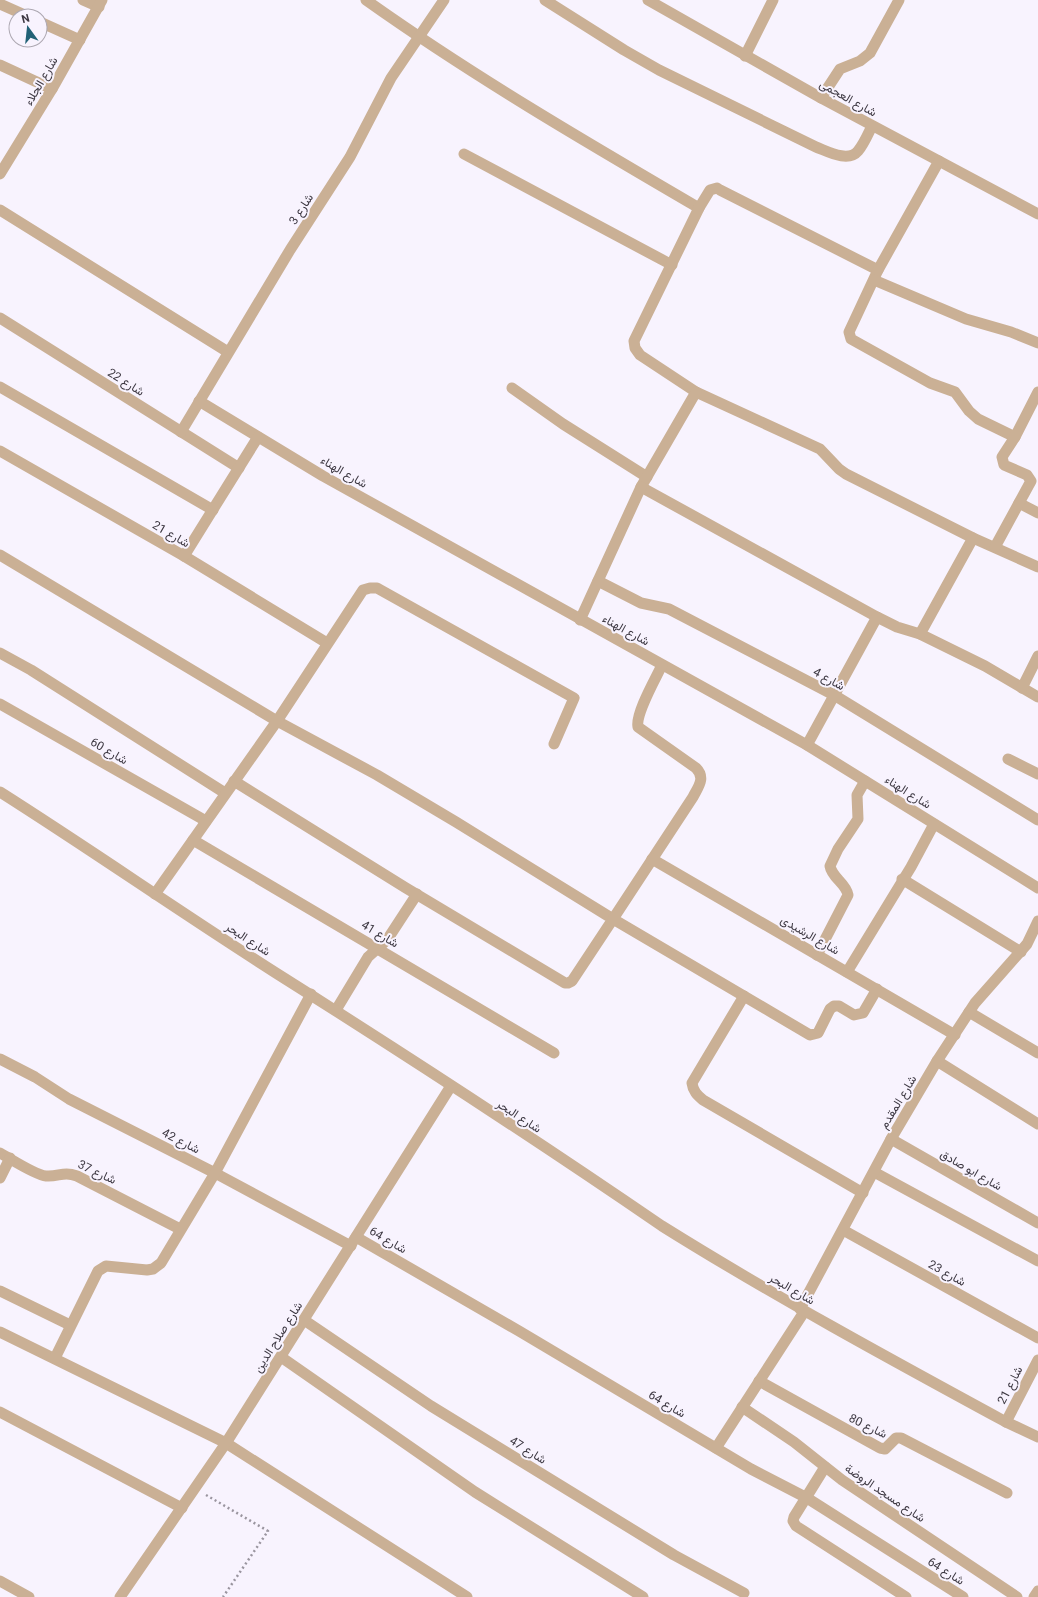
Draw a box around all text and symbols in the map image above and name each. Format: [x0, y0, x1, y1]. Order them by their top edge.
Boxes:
north arrow [8, 8, 48, 48]
text: N [20, 11, 31, 26]
street label: شارع الجلاء [22, 54, 62, 109]
street label: شارع العجمى [816, 77, 879, 121]
street label: شارع 3 [286, 191, 318, 228]
street label: شارع 22 [104, 365, 147, 400]
street label: شارع الهناء [317, 453, 370, 493]
street label: شارع 21 [149, 518, 192, 552]
street label: شارع الهناء [599, 611, 652, 650]
street label: شارع 4 [810, 665, 847, 695]
street label: شارع 60 [87, 735, 130, 769]
street label: شارع الهناء [881, 772, 933, 813]
street label: شارع الرشيدى [777, 913, 842, 959]
street label: شارع 41 [358, 918, 401, 952]
street label: شارع البحر [221, 919, 273, 960]
street label: شارع المقدم [877, 1073, 921, 1132]
street label: شارع البحر [492, 1096, 544, 1137]
street label: شارع 42 [159, 1126, 202, 1158]
street label: شارع ابو صادق [937, 1147, 1004, 1195]
street label: شارع 37 [75, 1157, 118, 1189]
street label: شارع 64 [366, 1224, 409, 1258]
street label: شارع 23 [925, 1257, 968, 1291]
street label: شارع البحر [765, 1270, 817, 1309]
street label: شارع صلاح الدين [251, 1299, 307, 1376]
street label: شارع 21 [995, 1364, 1027, 1407]
street label: شارع 64 [645, 1388, 688, 1422]
street label: شارع 80 [846, 1411, 889, 1443]
street label: شارع 47 [506, 1433, 549, 1468]
street label: شارع مسجد الروضة [841, 1461, 928, 1527]
street label: شارع 64 [924, 1554, 967, 1589]

